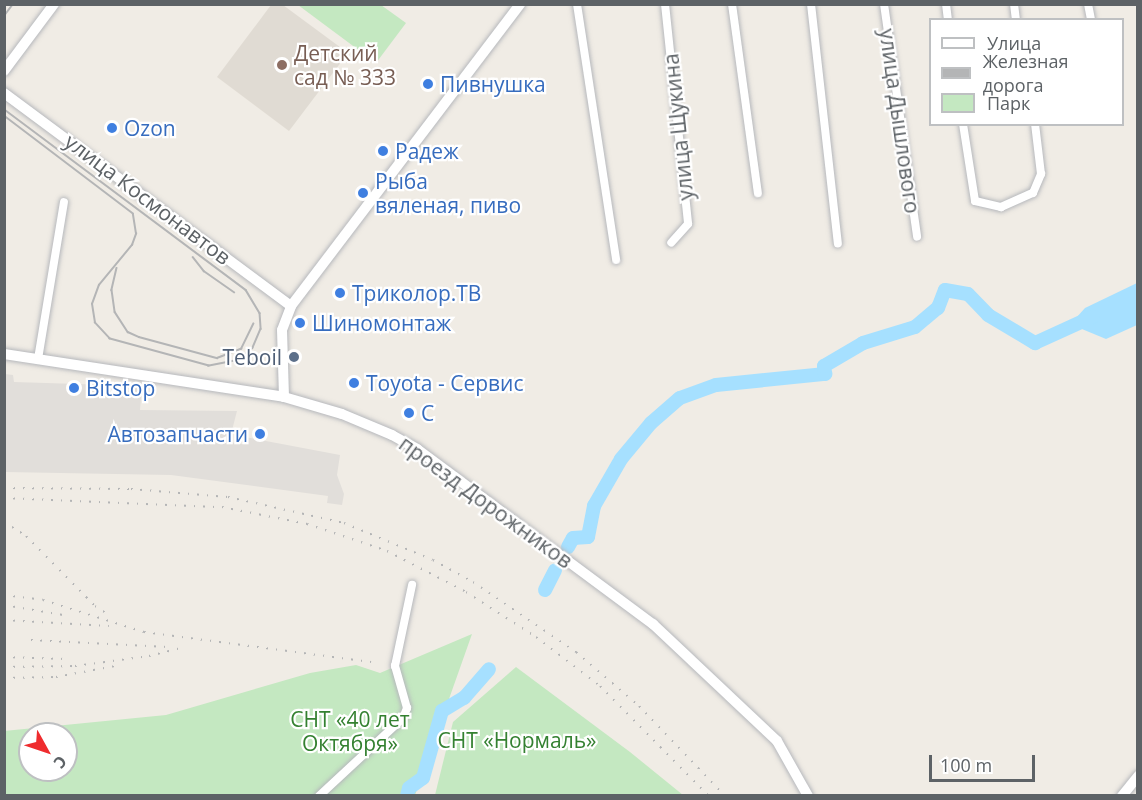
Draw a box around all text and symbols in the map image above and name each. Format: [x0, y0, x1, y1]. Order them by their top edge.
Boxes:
legend [929, 18, 1124, 126]
street label: улица Дышлового [875, 27, 925, 215]
text: Улица [987, 31, 1041, 55]
place label: Детский сад № 333 [294, 40, 396, 90]
text: Железная дорога [983, 49, 1068, 97]
street label: улица Щукина [658, 52, 698, 202]
marker: Детский сад № 333 [275, 58, 289, 72]
place label: Пивнушка [440, 71, 546, 97]
marker: Пивнушка [421, 77, 435, 91]
text: Парк [987, 91, 1030, 115]
place label: Ozon [124, 115, 176, 141]
marker: Ozon [105, 121, 119, 135]
street label: улица Космонавтов [60, 128, 236, 270]
place label: Радеж [395, 138, 459, 164]
marker: Радеж [376, 144, 390, 158]
place label: Рыба вяленая, пиво [375, 168, 521, 218]
marker: Рыба вяленая, пиво [356, 186, 370, 200]
place label: Триколор.ТВ [352, 280, 481, 306]
marker: Триколор.ТВ [333, 286, 347, 300]
place label: Шиномонтаж [312, 310, 451, 336]
marker: Шиномонтаж [293, 316, 307, 330]
place label: Teboil [223, 344, 282, 370]
marker: Teboil [287, 350, 301, 364]
place label: Toyota - Сервис [366, 370, 524, 396]
place label: Bitstop [86, 375, 155, 401]
marker: Toyota - Сервис [347, 376, 361, 390]
marker: Bitstop [67, 381, 81, 395]
place label: С [421, 400, 434, 426]
marker: С [402, 406, 416, 420]
place label: Автозапчасти [108, 421, 248, 447]
marker: Автозапчасти [253, 427, 267, 441]
street label: проезд Дорожников [394, 431, 578, 573]
park label: СНТ «40 лет Октября» [290, 706, 410, 756]
north arrow [18, 722, 78, 782]
park label: СНТ «Нормаль» [438, 727, 596, 753]
scale bar [932, 743, 1038, 781]
text: С [49, 751, 72, 773]
text: 100 m [940, 753, 992, 777]

